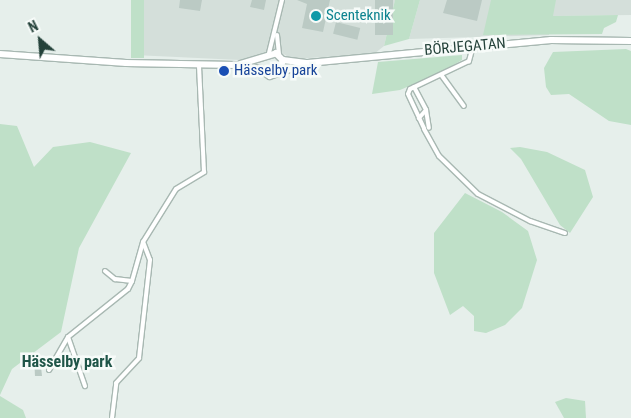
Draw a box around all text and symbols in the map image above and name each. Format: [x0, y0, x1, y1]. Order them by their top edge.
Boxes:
place label: Scenteknik [326, 7, 391, 25]
marker: Scenteknik [310, 10, 322, 22]
north arrow [15, 15, 65, 65]
text: N [26, 18, 41, 36]
street label: BÖRJEGATAN [424, 34, 506, 60]
place label: Hässelby park [234, 62, 318, 80]
marker: Hässelby park [218, 65, 230, 77]
district label: Hässelby park [22, 352, 112, 372]

